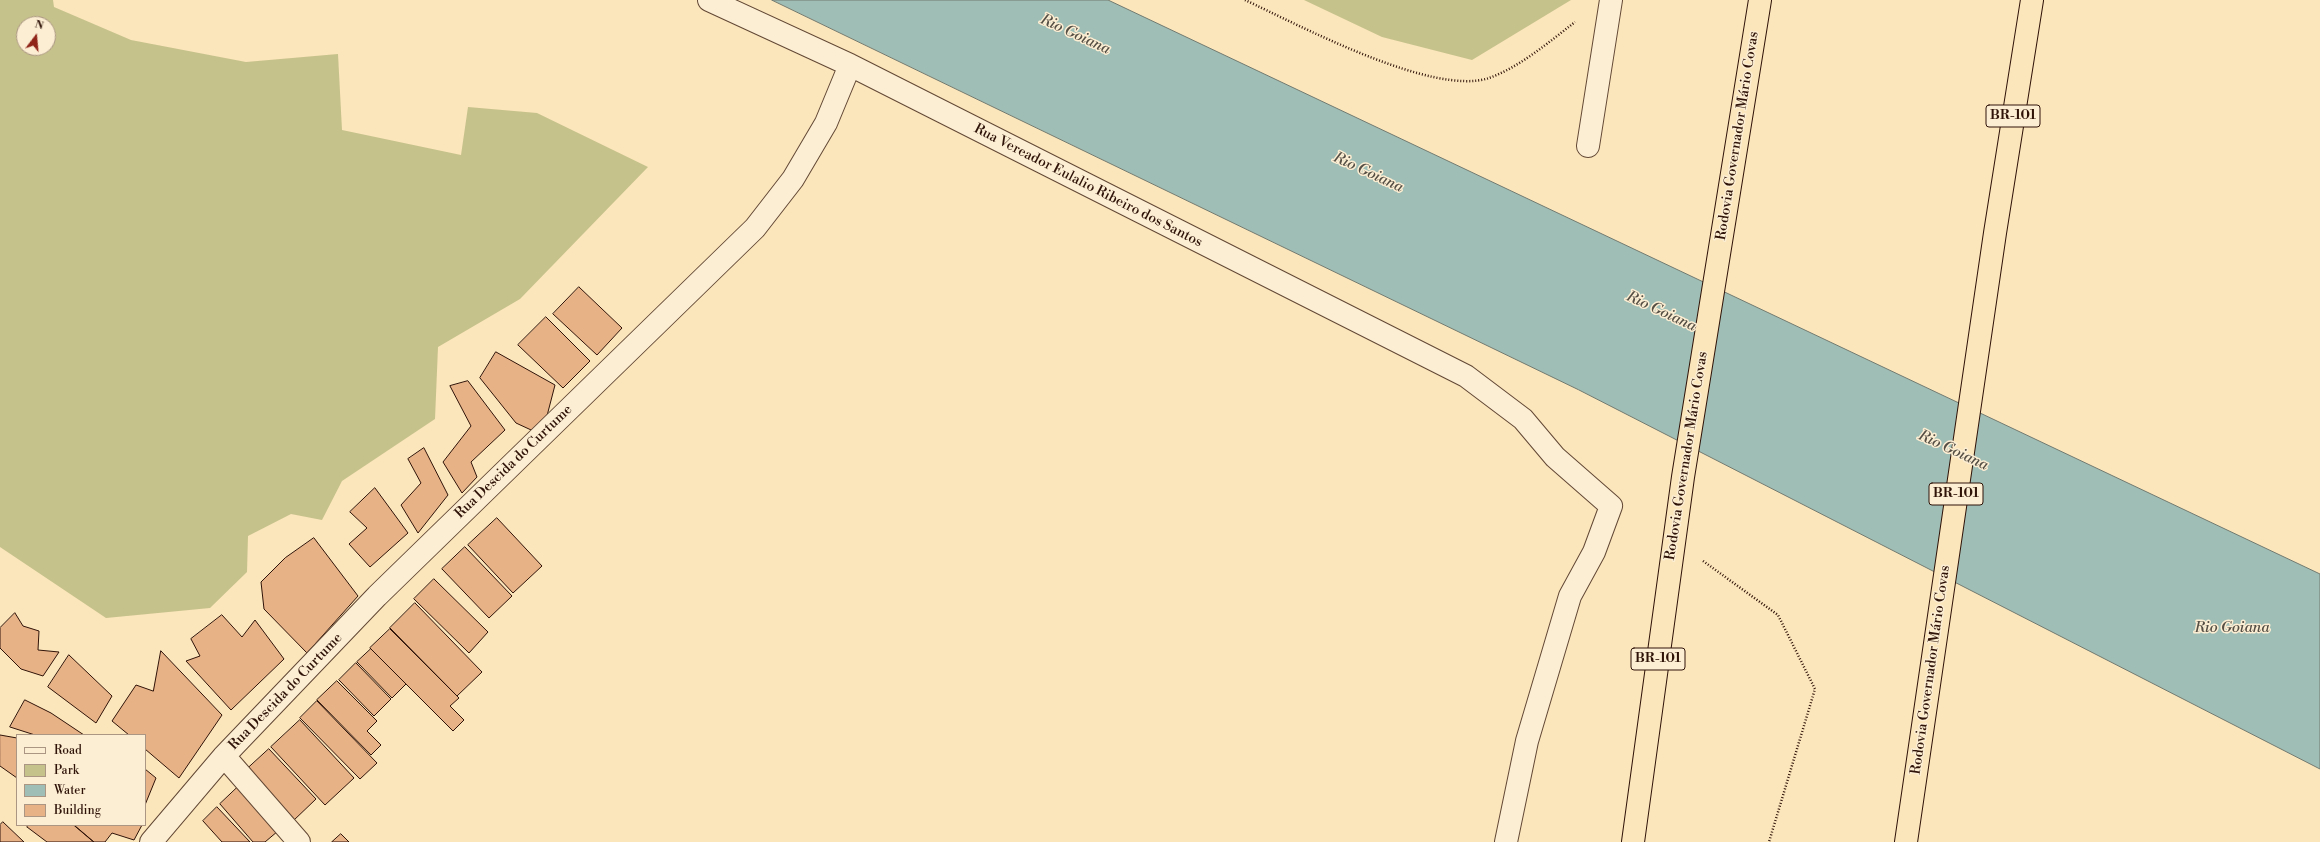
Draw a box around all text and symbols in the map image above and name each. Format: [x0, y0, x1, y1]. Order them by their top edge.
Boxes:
water label: Rio Goiana [1037, 11, 1113, 59]
north arrow [16, 16, 56, 56]
text: N [33, 17, 45, 33]
street label: Rodovia Governador Mário Covas [1713, 30, 1763, 242]
road number: BR-101 [1986, 105, 2040, 127]
street label: Rua Vereador Eulalio Ribeiro dos Santos [971, 121, 1205, 251]
water label: Rio Goiana [1330, 149, 1406, 197]
water label: Rio Goiana [1623, 288, 1699, 336]
street label: Rodovia Governador Mário Covas [1662, 350, 1712, 562]
street label: Rua Descida do Curtume [452, 402, 576, 522]
water label: Rio Goiana [1915, 427, 1991, 475]
road number: BR-101 [1929, 483, 1983, 505]
street label: Rodovia Governador Mário Covas [1908, 564, 1954, 776]
water label: Rio Goiana [2195, 619, 2269, 637]
street label: Rua Descida do Curtume [226, 630, 346, 754]
road number: BR-101 [1631, 648, 1685, 670]
legend [16, 734, 146, 826]
text: Road [54, 743, 82, 758]
text: Park [54, 763, 79, 778]
text: Water [54, 783, 86, 798]
text: Building [54, 803, 101, 818]

